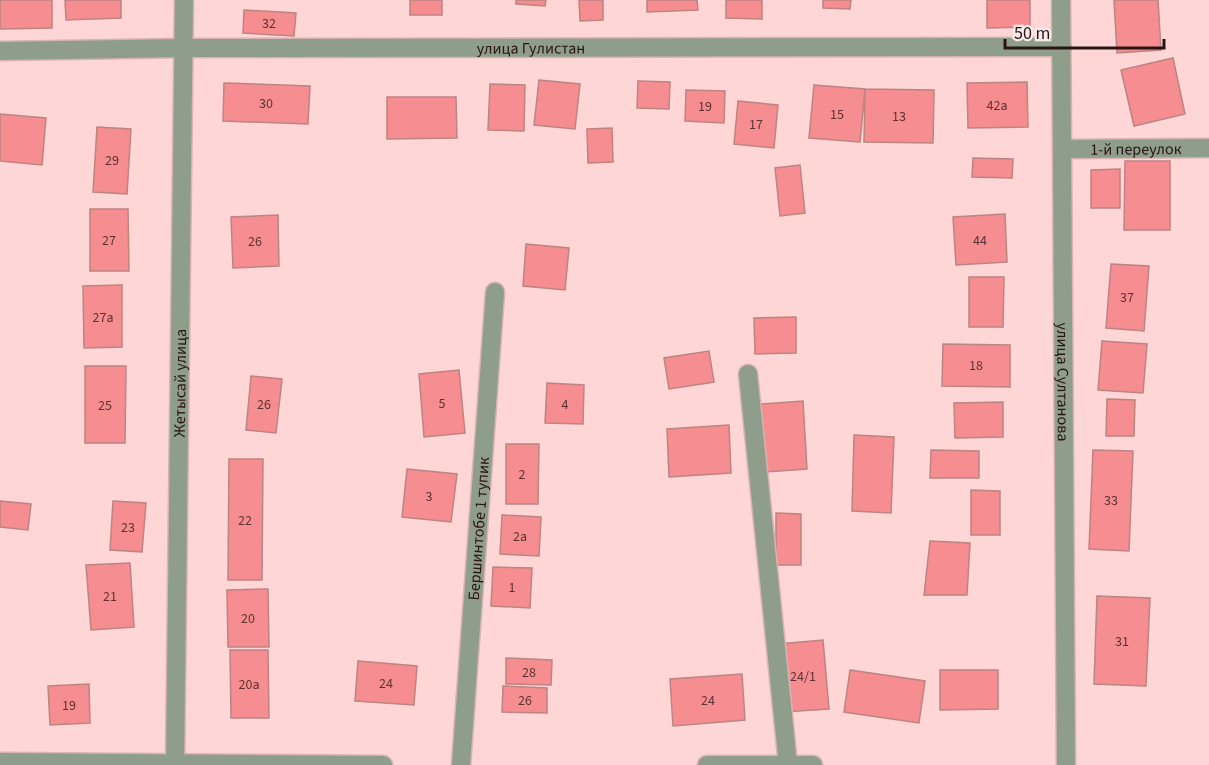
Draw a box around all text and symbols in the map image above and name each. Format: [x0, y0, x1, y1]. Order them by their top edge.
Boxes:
scale bar [1005, 12, 1164, 50]
house number: 32 [262, 14, 276, 34]
text: 50 m [1014, 21, 1050, 46]
street label: улица Гулистан [477, 38, 585, 60]
house number: 30 [259, 94, 273, 114]
house number: 42а [987, 96, 1007, 116]
house number: 19 [698, 97, 712, 117]
house number: 15 [830, 105, 844, 125]
house number: 13 [892, 107, 906, 127]
house number: 17 [749, 115, 763, 135]
street label: 1-й переулок [1090, 138, 1182, 161]
house number: 29 [105, 151, 119, 171]
house number: 27 [102, 231, 116, 251]
house number: 44 [973, 231, 987, 251]
house number: 26 [248, 232, 262, 252]
house number: 37 [1120, 288, 1134, 308]
house number: 27а [93, 308, 113, 328]
street label: улица Султанова [1051, 322, 1074, 442]
street label: Жетысай улица [169, 329, 192, 437]
house number: 18 [969, 356, 983, 376]
house number: 5 [439, 394, 446, 414]
house number: 26 [257, 395, 271, 415]
house number: 4 [562, 395, 569, 415]
house number: 25 [98, 396, 112, 416]
street label: Бершинтобе 1 тупик [463, 456, 495, 601]
house number: 2 [519, 465, 526, 485]
house number: 3 [426, 487, 433, 507]
house number: 33 [1104, 491, 1118, 511]
house number: 22 [238, 511, 252, 531]
house number: 23 [121, 518, 135, 538]
house number: 2а [513, 527, 527, 547]
house number: 1 [509, 578, 516, 598]
house number: 21 [103, 587, 117, 607]
house number: 20 [241, 609, 255, 629]
house number: 31 [1115, 632, 1129, 652]
house number: 28 [522, 663, 536, 683]
house number: 24/1 [790, 667, 816, 687]
house number: 24 [379, 674, 393, 694]
house number: 20а [239, 675, 259, 695]
house number: 26 [518, 691, 532, 711]
house number: 24 [701, 691, 715, 711]
house number: 19 [62, 696, 76, 716]

